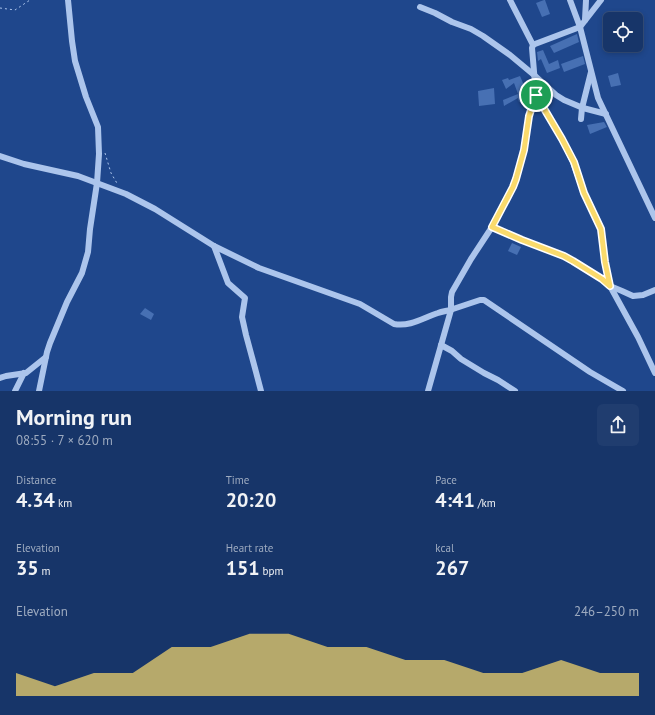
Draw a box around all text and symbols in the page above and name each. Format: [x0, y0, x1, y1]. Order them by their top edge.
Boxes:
map controls [603, 12, 643, 52]
button: locate [603, 12, 643, 52]
pin [519, 78, 553, 112]
icon: arrive [525, 84, 547, 106]
text: Morning run [16, 403, 132, 431]
button: share [597, 404, 639, 446]
text: 08:55 · 7 × 620 m [16, 432, 113, 449]
text: Distance [16, 473, 56, 487]
text: Time [226, 473, 249, 487]
text: Pace [435, 473, 457, 487]
text: 4.34 [16, 487, 55, 513]
text: 20:20 [226, 487, 276, 513]
text: 4:41 [435, 487, 475, 513]
text: km [55, 496, 72, 510]
text: /km [475, 496, 496, 510]
text: Elevation [16, 541, 60, 555]
text: Heart rate [226, 541, 273, 555]
text: kcal [435, 541, 454, 555]
text: 35 [16, 555, 39, 581]
text: 151 [226, 555, 260, 581]
text: 267 [435, 555, 469, 581]
text: m [39, 564, 51, 578]
text: bpm [260, 564, 283, 578]
text: Elevation [16, 603, 68, 620]
text: 246–250 m [574, 603, 639, 620]

